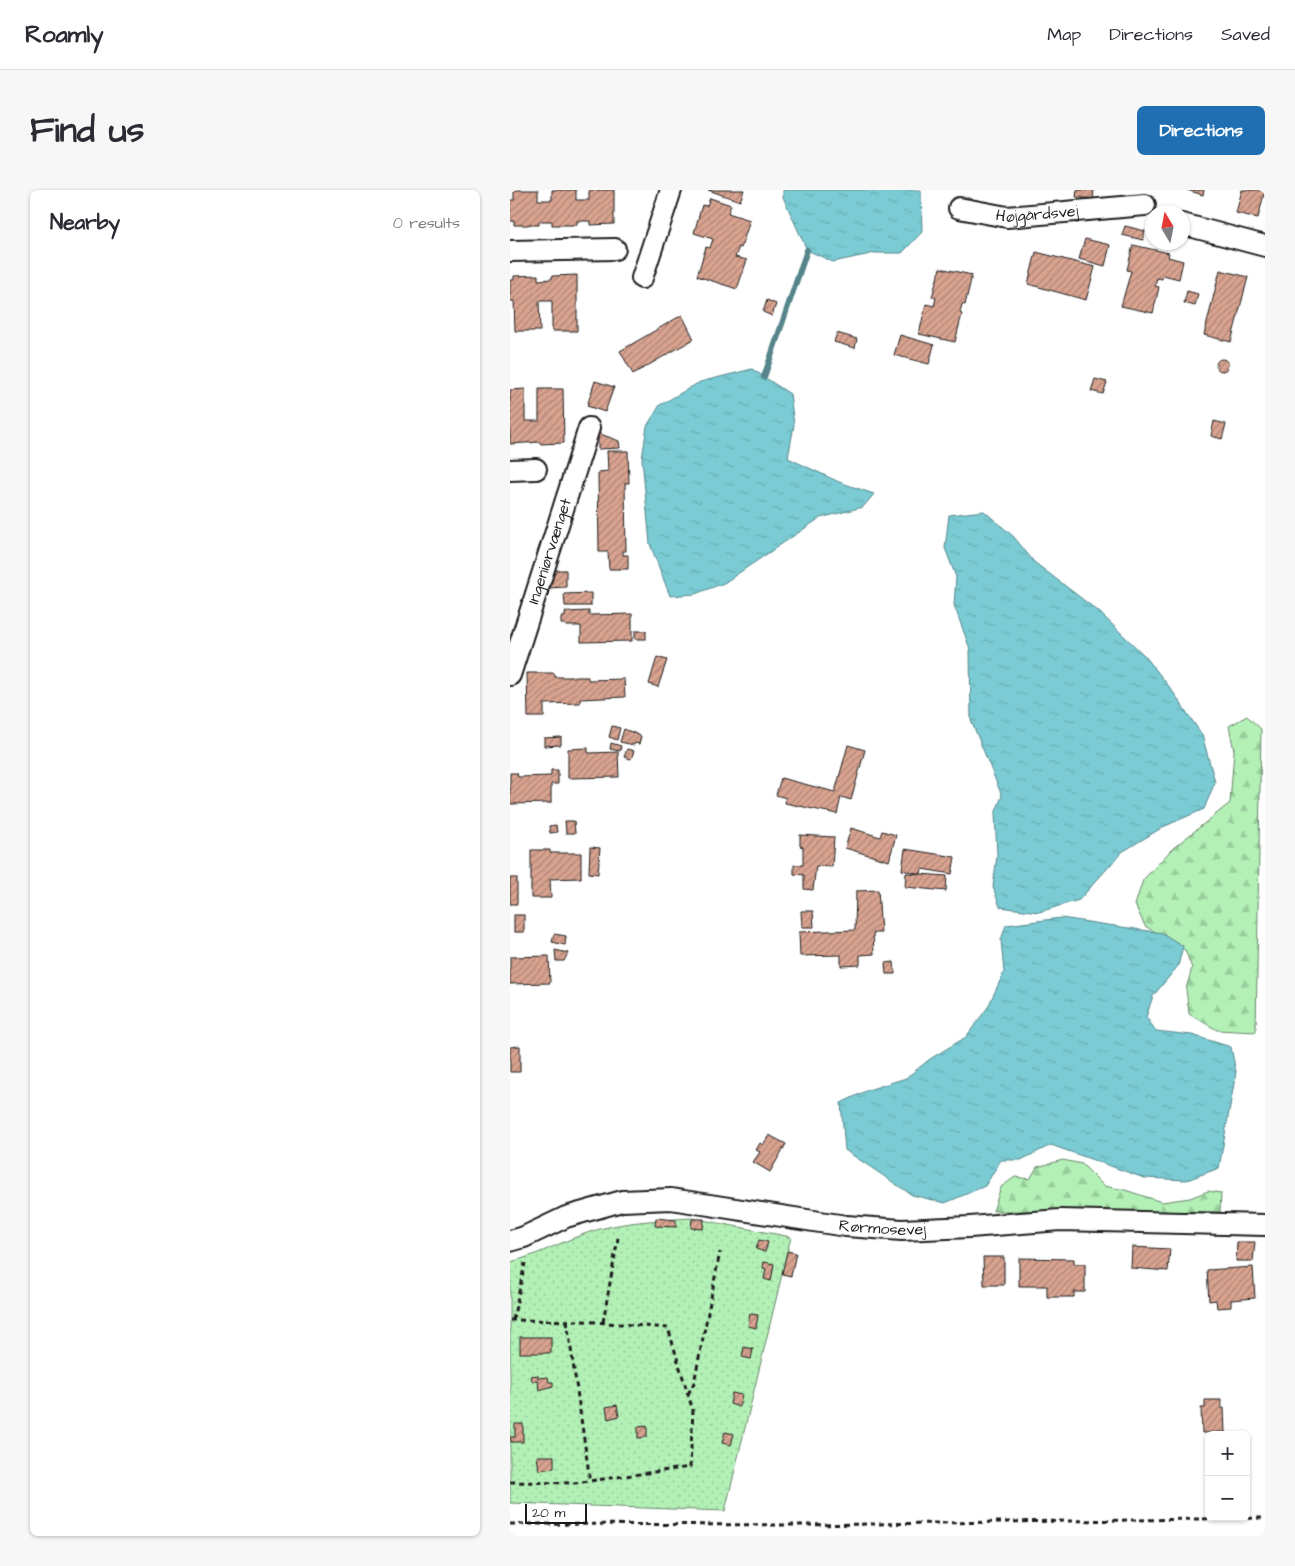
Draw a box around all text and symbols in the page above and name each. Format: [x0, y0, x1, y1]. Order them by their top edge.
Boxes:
text: Roamly [25, 18, 103, 52]
text: Map [1047, 22, 1081, 47]
text: Directions [1109, 22, 1193, 47]
text: Saved [1221, 22, 1270, 47]
text: Find us [30, 106, 144, 155]
button: Directions [1137, 106, 1265, 155]
street label: Højgårdsvej [994, 200, 1079, 228]
north arrow [1145, 205, 1190, 250]
text: Nearby [50, 208, 120, 237]
text: 0 results [393, 212, 460, 234]
street label: Ingeniørvænget [522, 495, 577, 607]
street label: Rørmosevej [837, 1214, 927, 1241]
map controls [1205, 1431, 1250, 1521]
button: + [1205, 1431, 1250, 1476]
button: − [1205, 1476, 1250, 1521]
scale bar [525, 1501, 588, 1524]
text: 20 m [532, 1503, 565, 1523]

